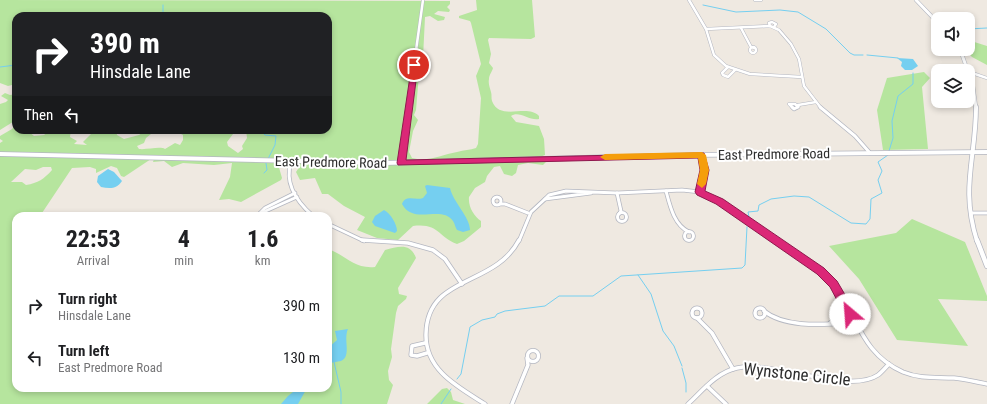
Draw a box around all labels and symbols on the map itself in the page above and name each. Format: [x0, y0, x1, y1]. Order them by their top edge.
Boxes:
pin [397, 48, 431, 82]
street label: East Predmore Road [718, 145, 830, 163]
street label: East Predmore Road [275, 153, 387, 171]
position arrow [829, 293, 871, 335]
street label: Wynstone Circle [742, 358, 852, 390]

